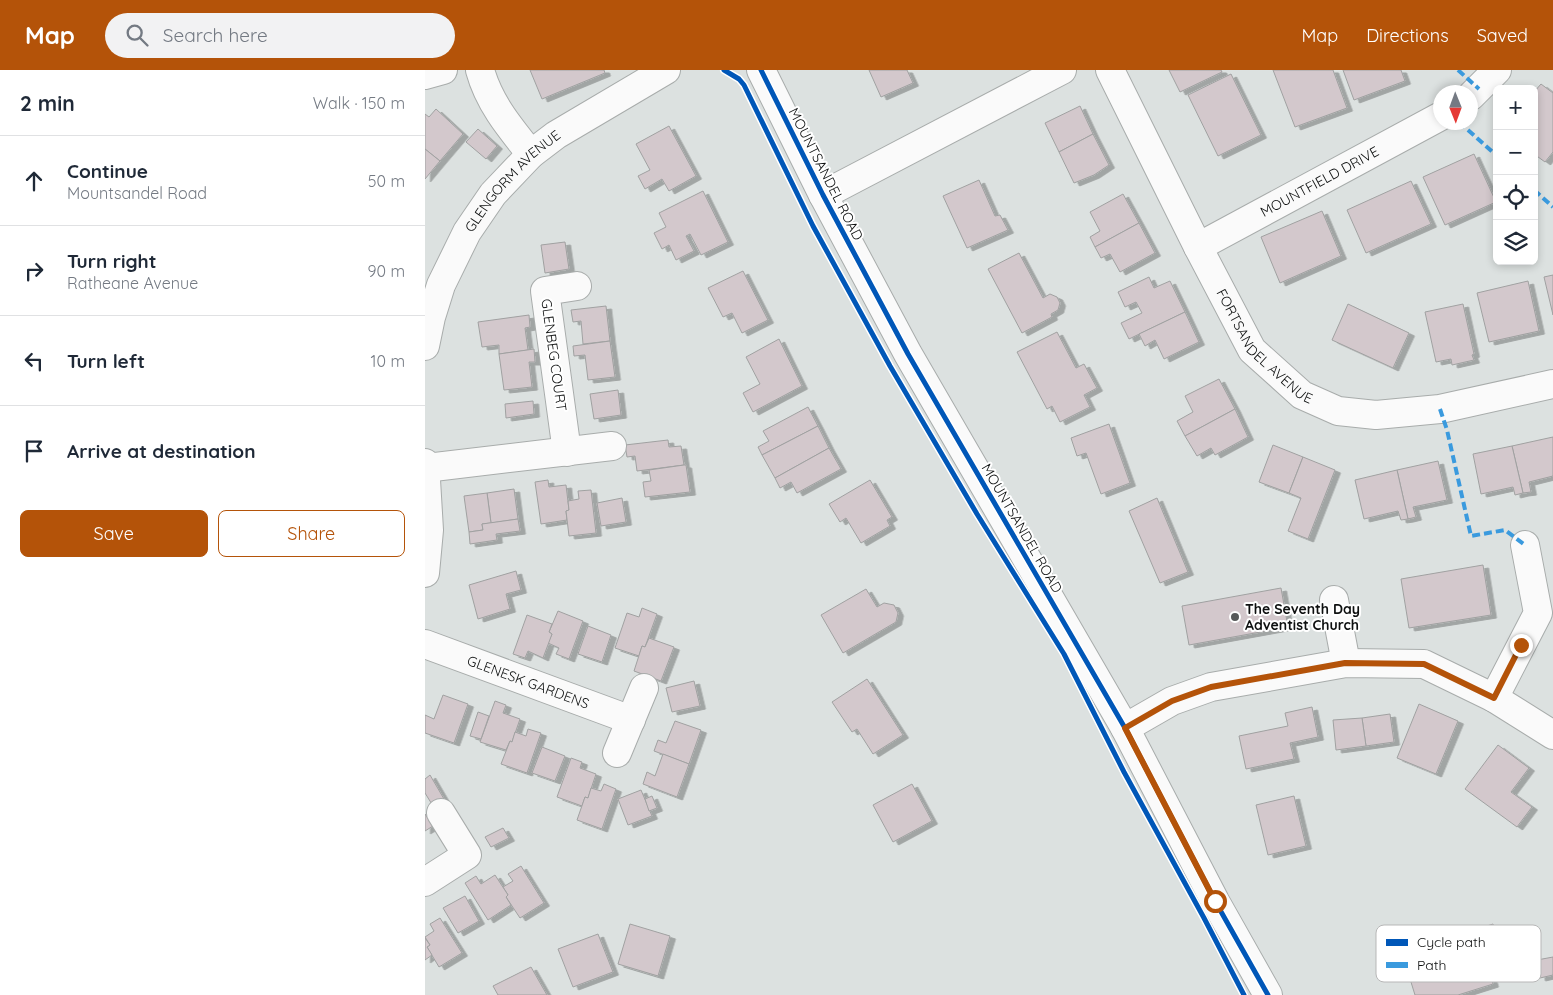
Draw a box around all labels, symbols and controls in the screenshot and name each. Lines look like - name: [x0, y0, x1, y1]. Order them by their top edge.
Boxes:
- search box: [105, 13, 455, 58]
- text: Map: [25, 20, 75, 50]
- icon: search: [123, 21, 151, 49]
- text: Search here: [163, 23, 268, 47]
- text: Map: [1301, 24, 1338, 47]
- text: Directions: [1366, 24, 1449, 47]
- text: Saved: [1477, 24, 1528, 47]
- north arrow: [1433, 85, 1478, 130]
- map controls: [1493, 85, 1538, 265]
- button: +: [1493, 85, 1538, 130]
- text: 2 min: [20, 90, 75, 116]
- text: Walk · 150 m: [313, 93, 405, 113]
- street label: MOUNTSANDEL ROAD: [785, 105, 867, 243]
- street label: GLENGORM AVENUE: [461, 126, 564, 235]
- button: −: [1493, 130, 1538, 175]
- street label: MOUNTFIELD DRIVE: [1257, 142, 1382, 221]
- text: Continue: [67, 159, 148, 183]
- icon: ahead: [20, 167, 48, 195]
- text: 50 m: [368, 171, 405, 191]
- button: locate: [1493, 175, 1538, 220]
- text: Mountsandel Road: [67, 183, 207, 203]
- button: layers: [1493, 220, 1538, 265]
- text: Turn right: [67, 249, 156, 273]
- icon: right: [20, 257, 48, 285]
- text: 90 m: [368, 261, 405, 281]
- text: Ratheane Avenue: [67, 273, 198, 293]
- street label: FORTSANDEL AVENUE: [1213, 286, 1315, 408]
- street label: GLENBEG COURT: [537, 298, 571, 412]
- icon: left: [20, 347, 48, 375]
- text: Turn left: [67, 349, 145, 373]
- text: 10 m: [371, 351, 405, 371]
- icon: arrive: [20, 437, 48, 465]
- text: Arrive at destination: [67, 439, 256, 463]
- street label: MOUNTSANDEL ROAD: [978, 460, 1066, 596]
- button: Save: [20, 510, 208, 557]
- button: Share: [218, 510, 405, 557]
- place label: The Seventh Day Adventist Church: [1245, 600, 1360, 634]
- marker: The Seventh Day Adventist Church: [1229, 611, 1241, 623]
- route end: [1510, 634, 1533, 657]
- street label: GLENESK GARDENS: [465, 651, 592, 713]
- route start: [1204, 890, 1227, 913]
- legend: [1376, 925, 1541, 982]
- text: Cycle path: [1417, 933, 1486, 951]
- text: Path: [1417, 956, 1446, 974]

